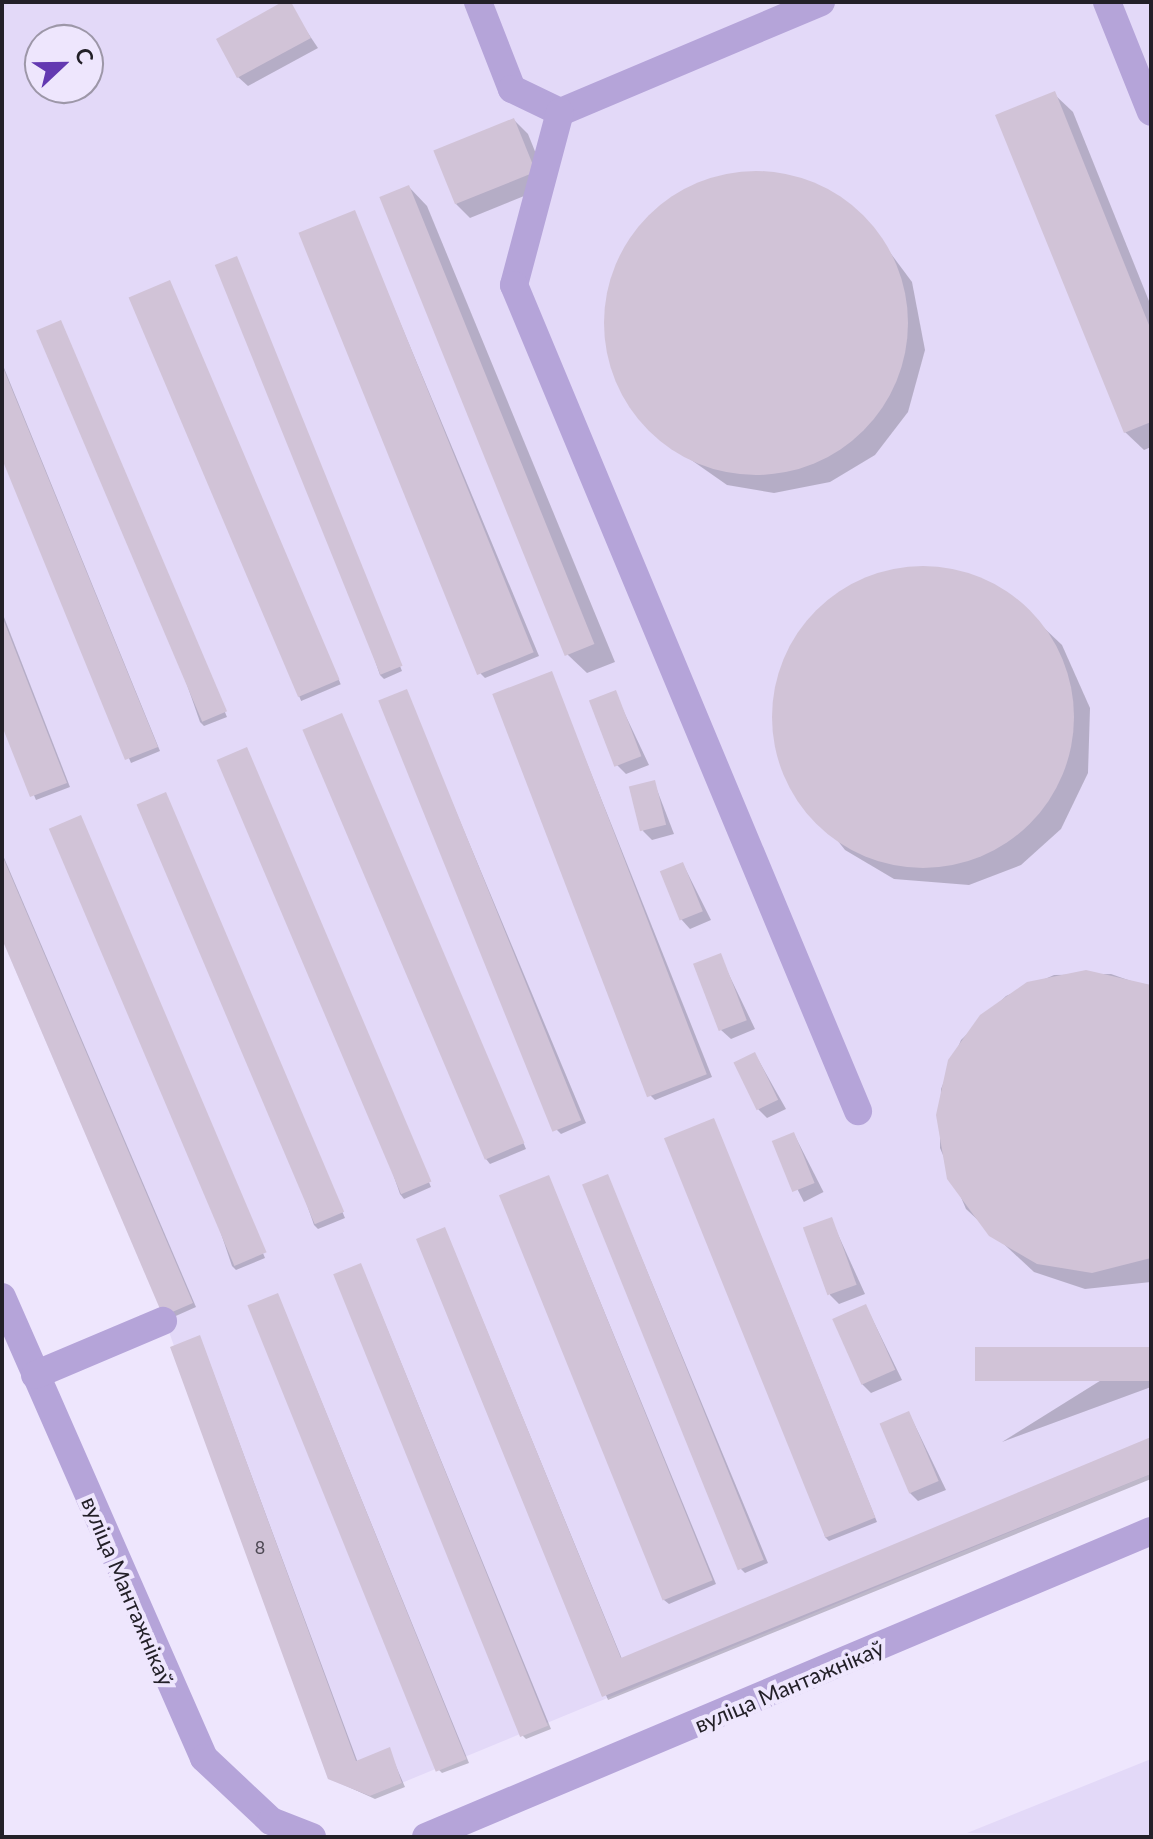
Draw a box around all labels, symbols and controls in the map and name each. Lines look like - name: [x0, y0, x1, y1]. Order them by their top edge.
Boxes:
- north arrow: [24, 24, 104, 104]
- text: С: [70, 44, 100, 67]
- street label: вуліца Мантажнікаў: [76, 1493, 180, 1689]
- house number: 8: [255, 1536, 265, 1558]
- street label: вуліца Мантажнікаў: [691, 1634, 887, 1738]

